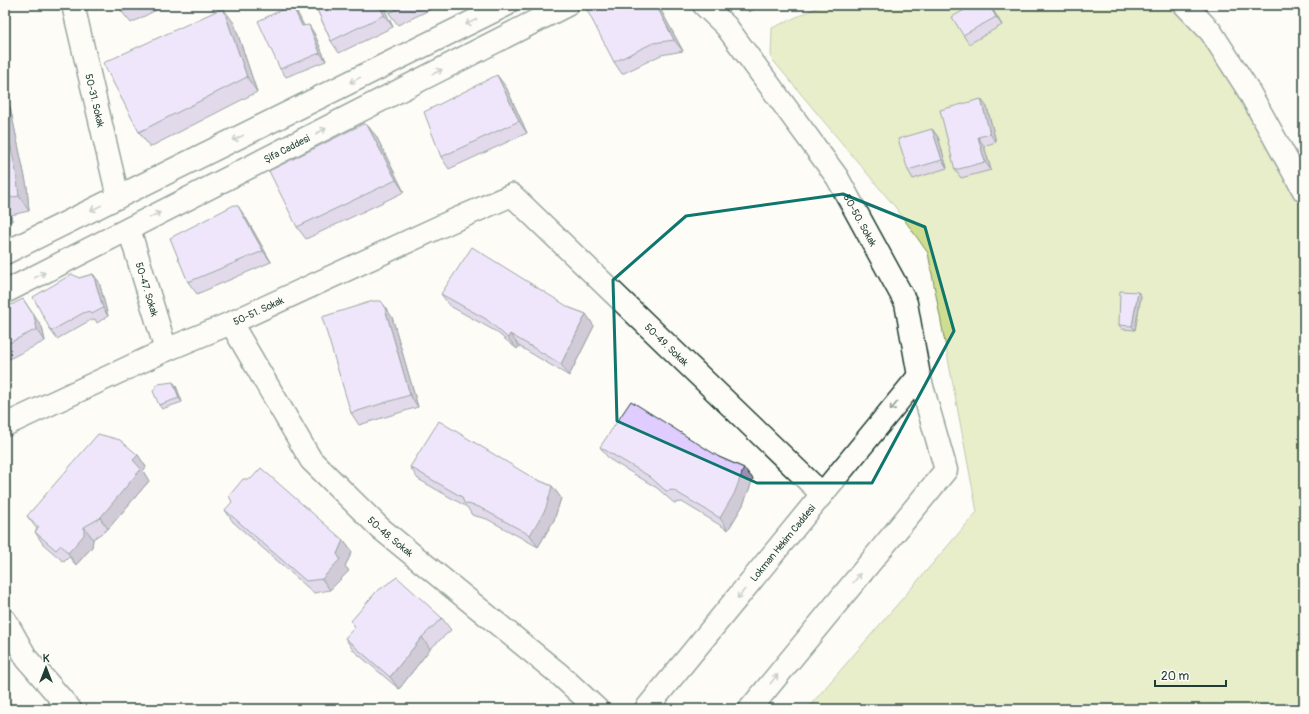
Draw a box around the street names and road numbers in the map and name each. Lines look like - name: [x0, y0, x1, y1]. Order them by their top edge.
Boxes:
- street label: 50-31. Sokak: [82, 73, 107, 129]
- street label: Şifa Caddesi: [262, 132, 312, 166]
- street label: 50-50. Sokak: [841, 193, 879, 249]
- street label: 50-47. Sokak: [133, 261, 161, 319]
- street label: 50-51. Sokak: [231, 294, 287, 328]
- street label: 50-49. Sokak: [642, 321, 691, 369]
- street label: Lokman Hekim Caddesi: [748, 502, 818, 584]
- street label: 50-48. Sokak: [365, 514, 416, 560]

